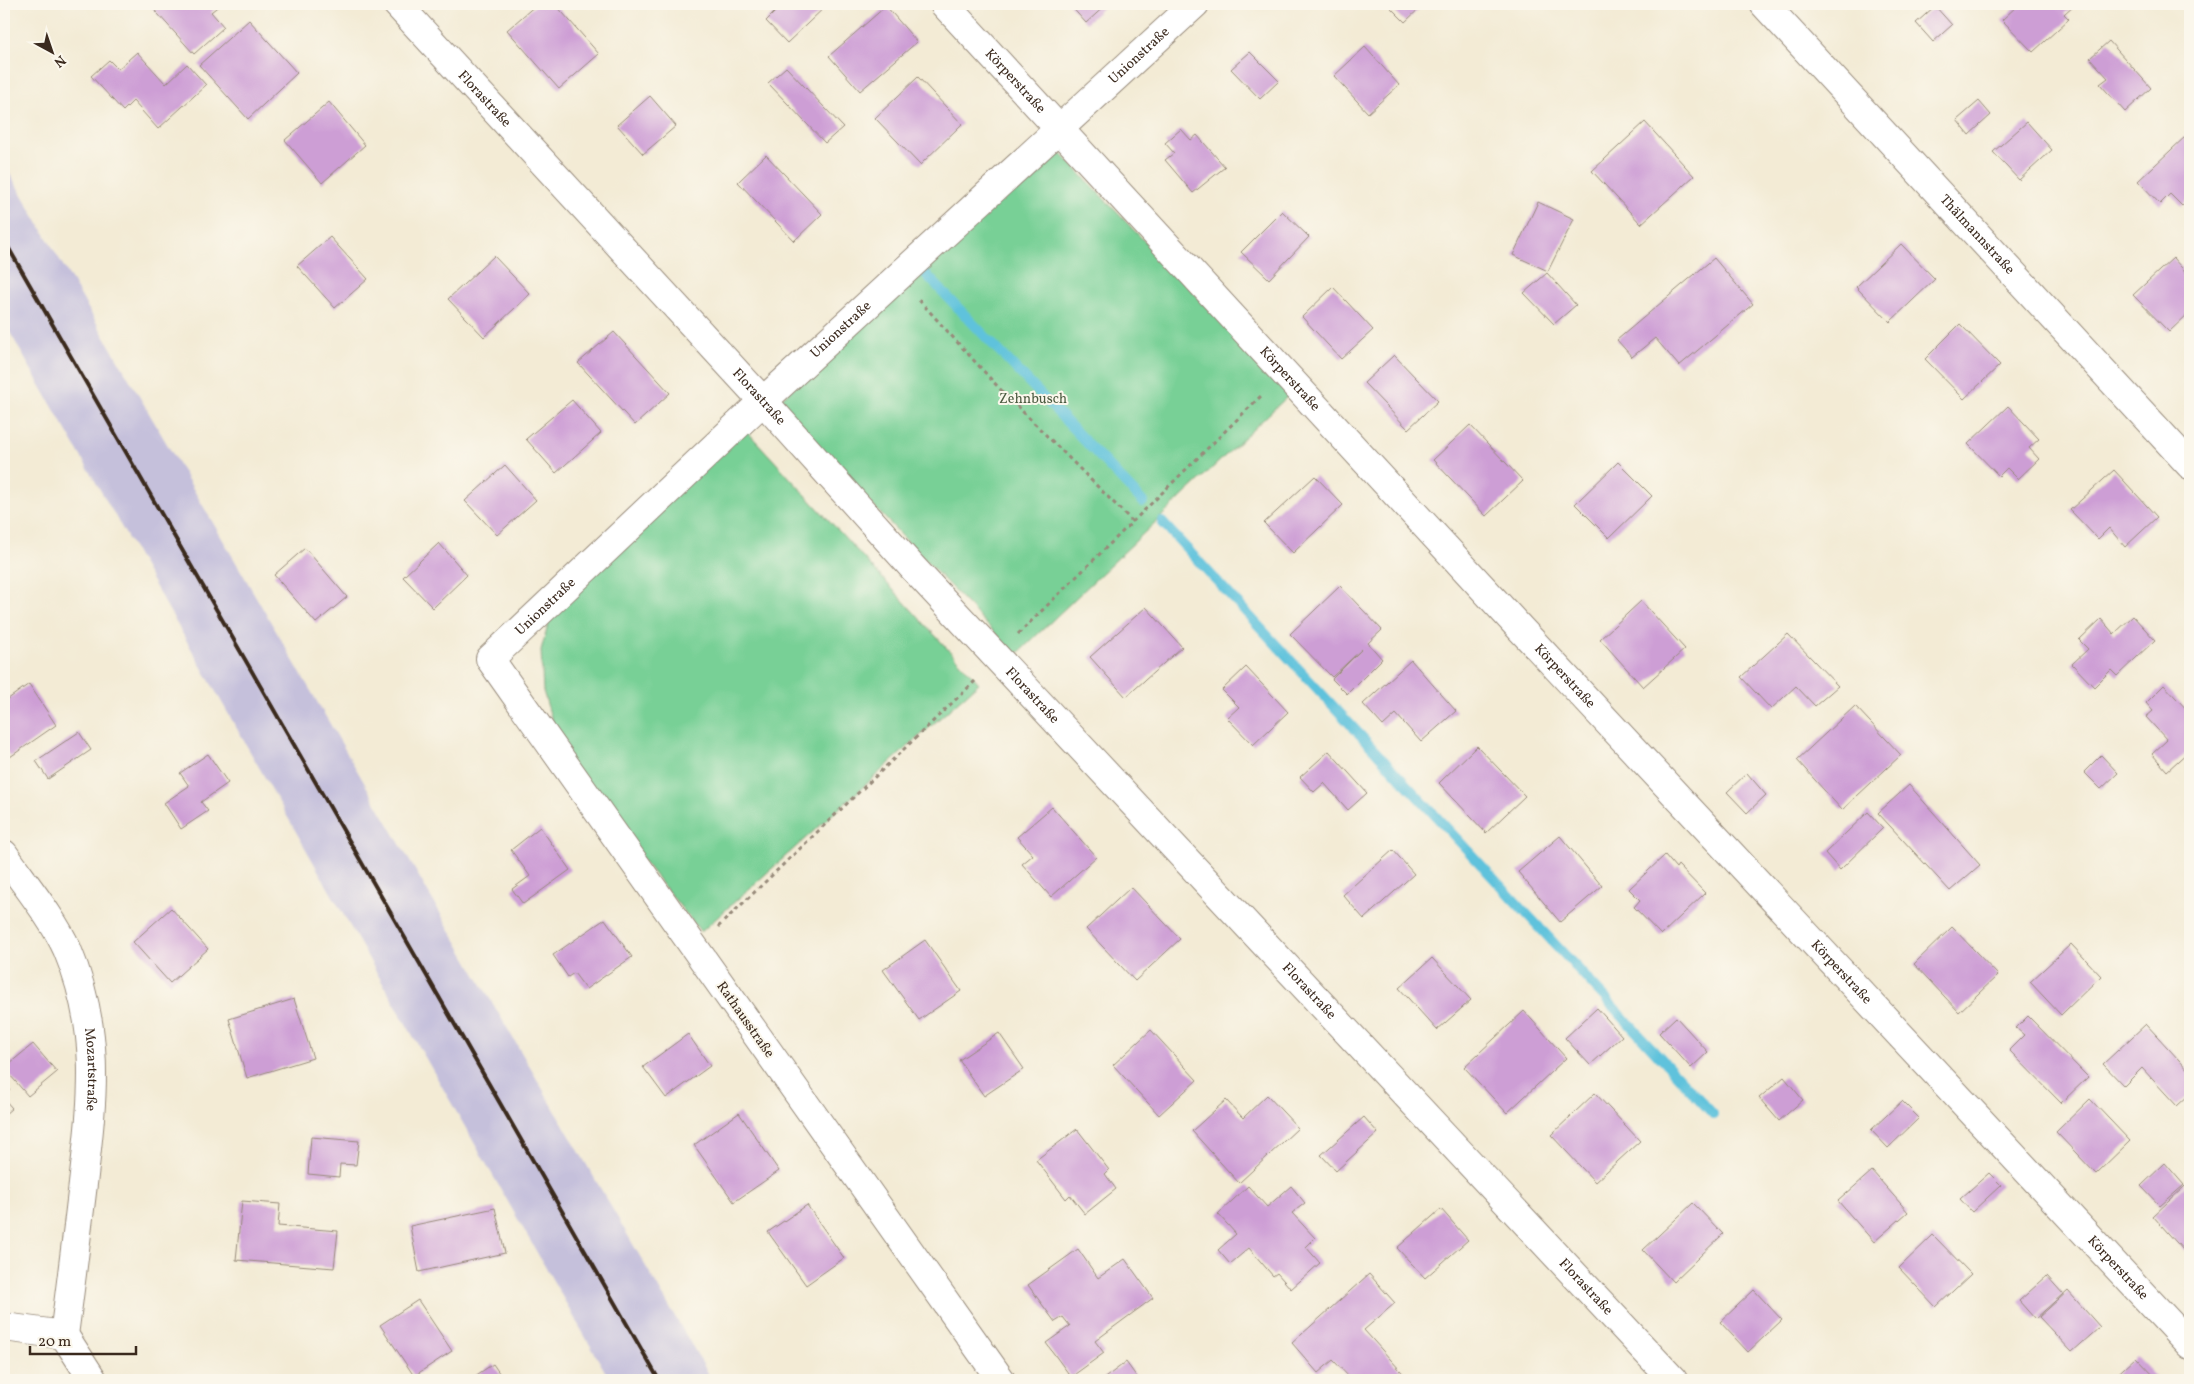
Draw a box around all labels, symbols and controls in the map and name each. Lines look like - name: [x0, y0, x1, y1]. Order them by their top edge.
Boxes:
- street label: Unionstraße: [1104, 22, 1174, 88]
- north arrow: [28, 28, 78, 78]
- street label: Körperstraße: [981, 45, 1050, 118]
- text: N: [49, 50, 69, 71]
- street label: Florastraße: [453, 66, 516, 132]
- street label: Thälmannstraße: [1935, 191, 2019, 279]
- street label: Unionstraße: [806, 296, 876, 362]
- street label: Körperstraße: [1255, 342, 1325, 416]
- street label: Florastraße: [728, 364, 790, 430]
- park label: Zehnbusch: [999, 390, 1067, 409]
- street label: Unionstraße: [511, 573, 580, 640]
- street label: Körperstraße: [1530, 640, 1600, 713]
- street label: Florastraße: [1001, 663, 1064, 728]
- street label: Körperstraße: [1807, 936, 1876, 1009]
- street label: Florastraße: [1278, 959, 1341, 1024]
- street label: Rathausstraße: [712, 978, 779, 1062]
- street label: Mozartstraße: [80, 1027, 101, 1112]
- street label: Körperstraße: [2083, 1232, 2153, 1304]
- street label: Florastraße: [1555, 1254, 1617, 1320]
- scale bar: [30, 1324, 136, 1356]
- text: 20 m: [38, 1332, 71, 1353]

